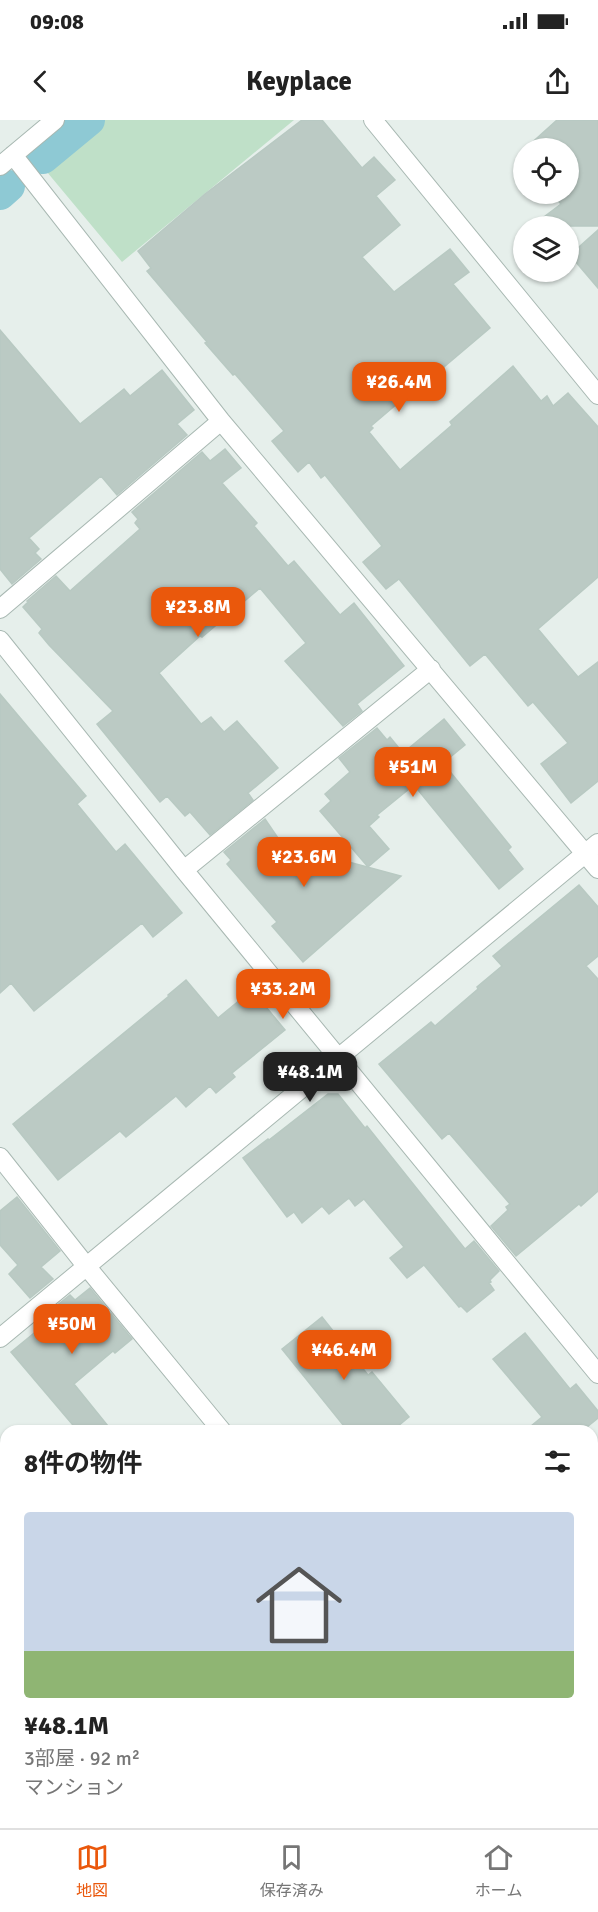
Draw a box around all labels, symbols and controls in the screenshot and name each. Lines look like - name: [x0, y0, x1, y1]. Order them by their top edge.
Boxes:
- text: 09:08: [30, 8, 84, 35]
- icon: back: [24, 65, 57, 98]
- text: Keyplace: [246, 65, 352, 98]
- icon: share: [541, 65, 574, 98]
- map controls: [513, 138, 579, 282]
- button: locate: [513, 138, 579, 204]
- button: layers: [513, 216, 579, 282]
- pin: ¥26.4M: [350, 362, 448, 413]
- text: ¥26.4M: [366, 369, 432, 394]
- pin: ¥23.8M: [149, 587, 247, 638]
- text: ¥23.8M: [165, 594, 231, 619]
- pin: ¥51M: [377, 747, 449, 798]
- text: ¥51M: [388, 754, 438, 779]
- pin: ¥23.6M: [255, 837, 353, 888]
- text: ¥23.6M: [271, 844, 337, 869]
- pin: ¥33.2M: [234, 969, 332, 1020]
- text: ¥33.2M: [250, 976, 316, 1001]
- pin: ¥48.1M: [261, 1052, 359, 1103]
- text: ¥48.1M: [277, 1059, 343, 1084]
- pin: ¥50M: [36, 1304, 108, 1355]
- text: ¥50M: [47, 1311, 97, 1336]
- pin: ¥46.4M: [295, 1330, 393, 1381]
- text: ¥46.4M: [311, 1337, 377, 1362]
- icon: filters: [541, 1445, 574, 1478]
- text: 8件の物件: [24, 1448, 142, 1480]
- icon: home: [245, 1551, 353, 1659]
- text: ¥48.1M: [24, 1710, 109, 1742]
- text: 3部屋 · 92 m²: [24, 1746, 140, 1771]
- text: マンション: [24, 1775, 124, 1800]
- tab: 地図: [76, 1841, 109, 1901]
- tab: 保存済み: [260, 1841, 324, 1901]
- tab: ホーム: [475, 1841, 522, 1901]

